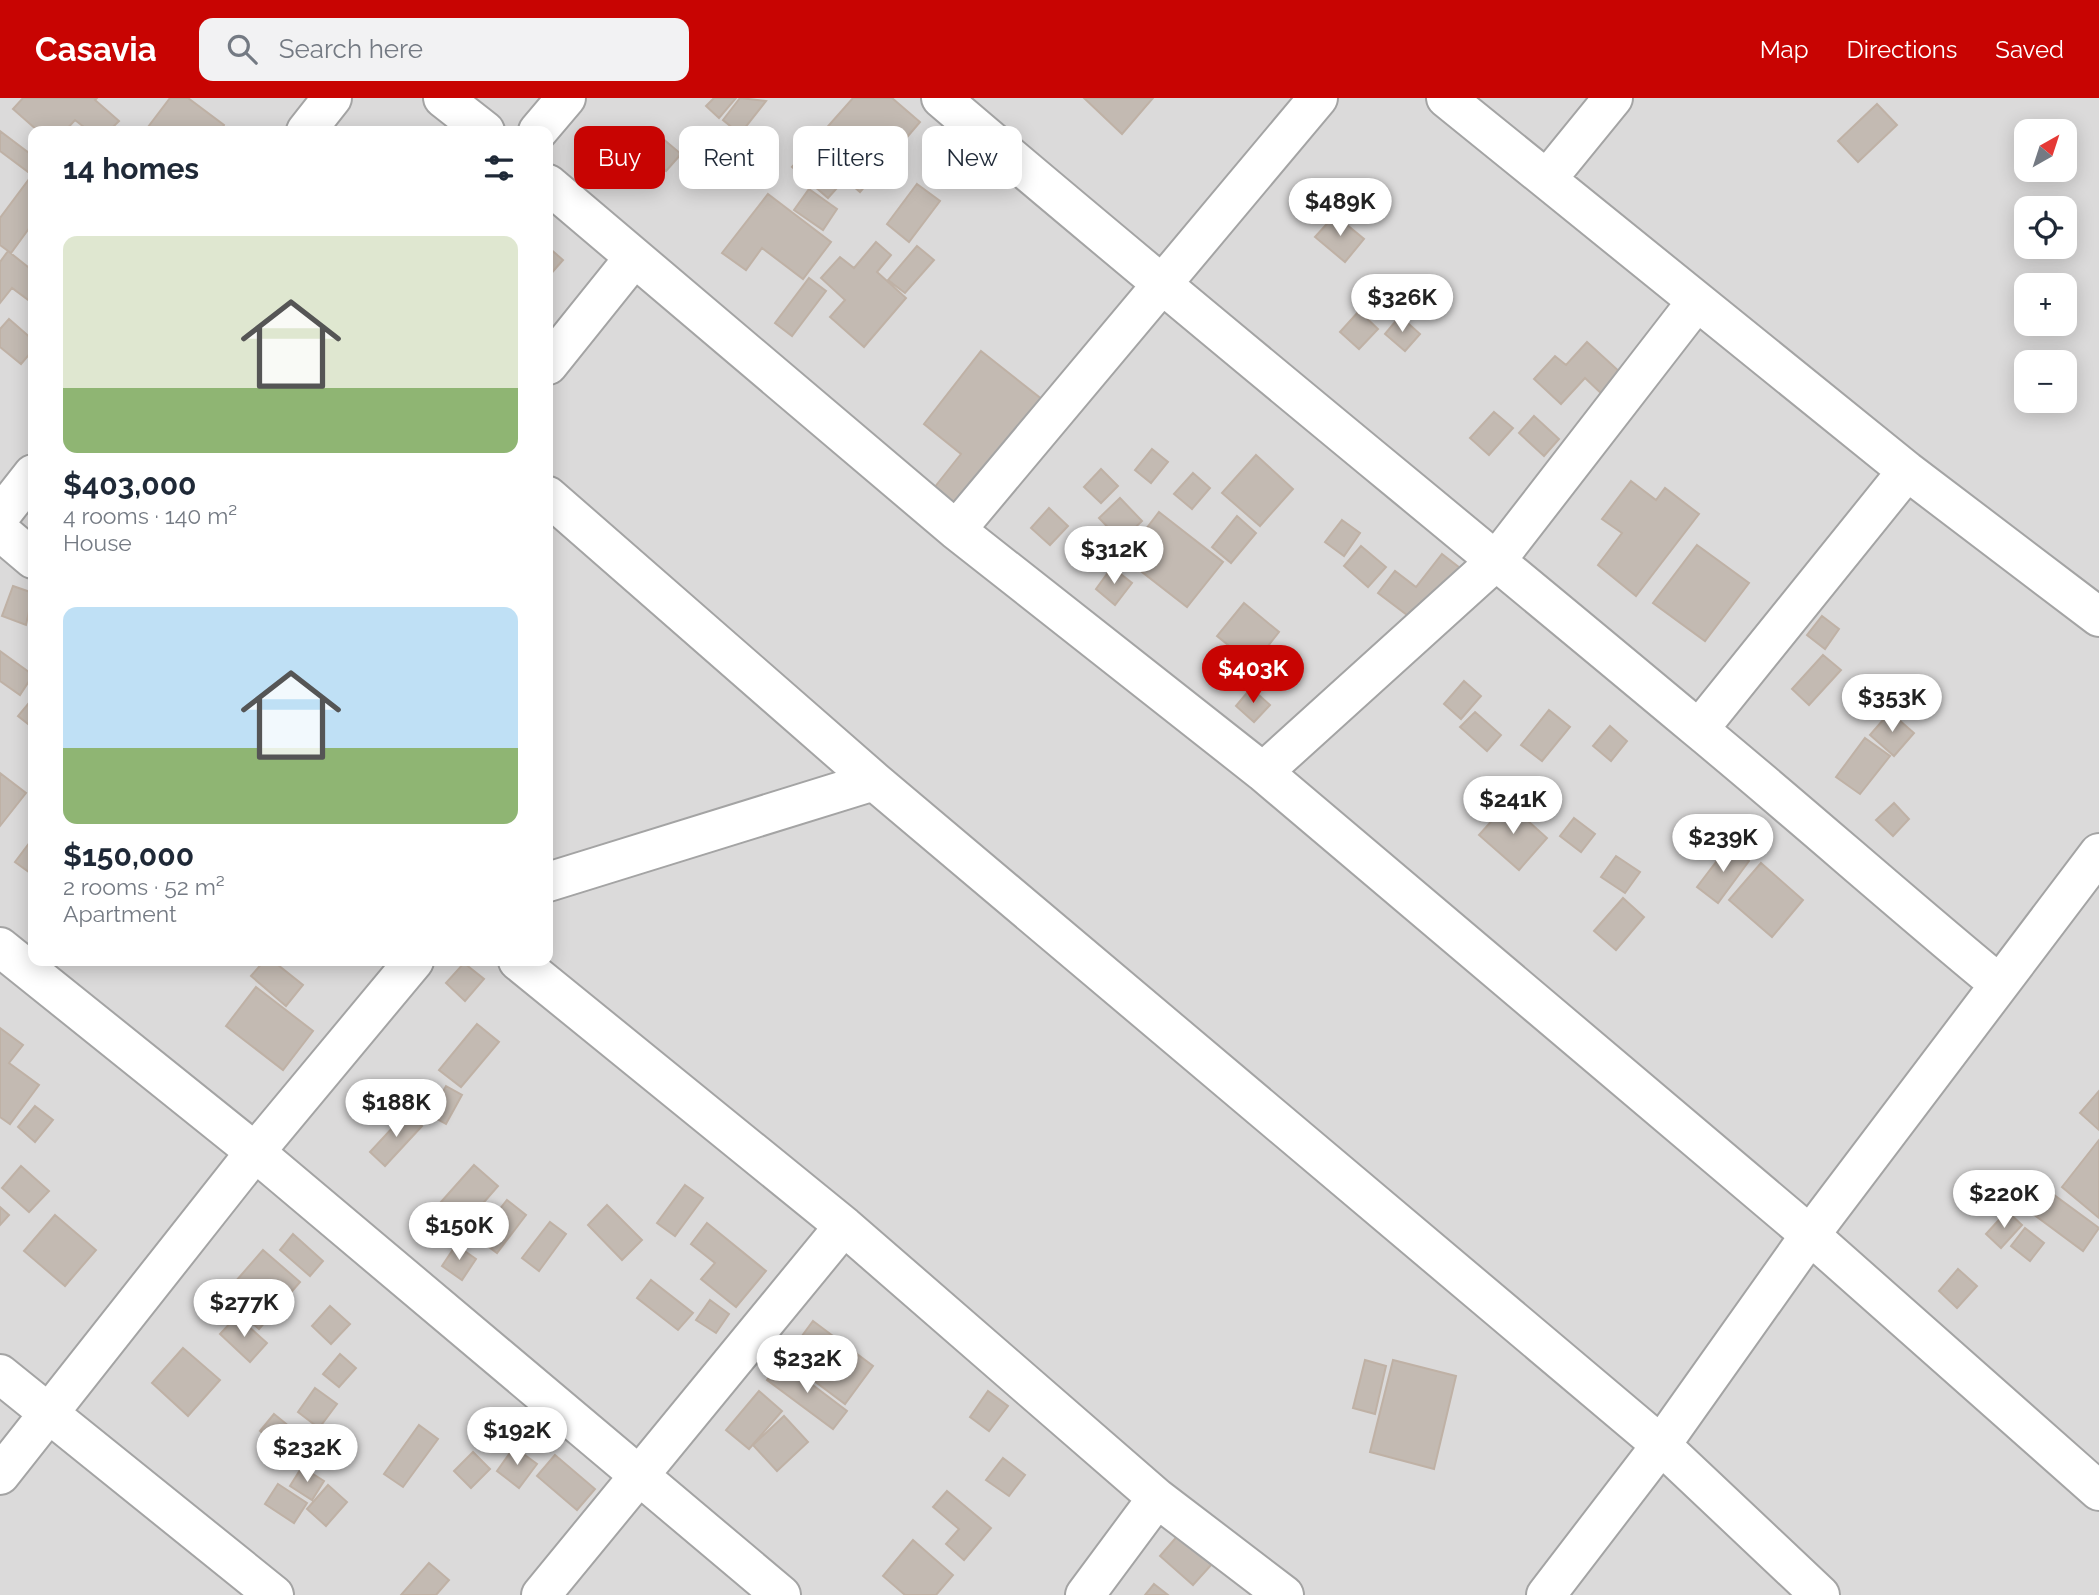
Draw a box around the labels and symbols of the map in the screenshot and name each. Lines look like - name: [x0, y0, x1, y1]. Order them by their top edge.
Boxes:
- north arrow: [2014, 119, 2077, 182]
- pin: $489K: [1291, 178, 1389, 238]
- pin: $326K: [1353, 274, 1451, 334]
- pin: $312K: [1065, 526, 1163, 586]
- pin: $403K: [1204, 646, 1302, 705]
- pin: $353K: [1843, 674, 1941, 734]
- pin: $241K: [1464, 776, 1562, 836]
- pin: $239K: [1674, 814, 1772, 874]
- pin: $188K: [347, 1080, 445, 1139]
- pin: $220K: [1955, 1170, 2053, 1230]
- pin: $150K: [410, 1202, 508, 1262]
- pin: $277K: [195, 1280, 293, 1339]
- pin: $232K: [758, 1336, 856, 1395]
- pin: $192K: [468, 1408, 566, 1467]
- pin: $232K: [258, 1424, 356, 1484]

